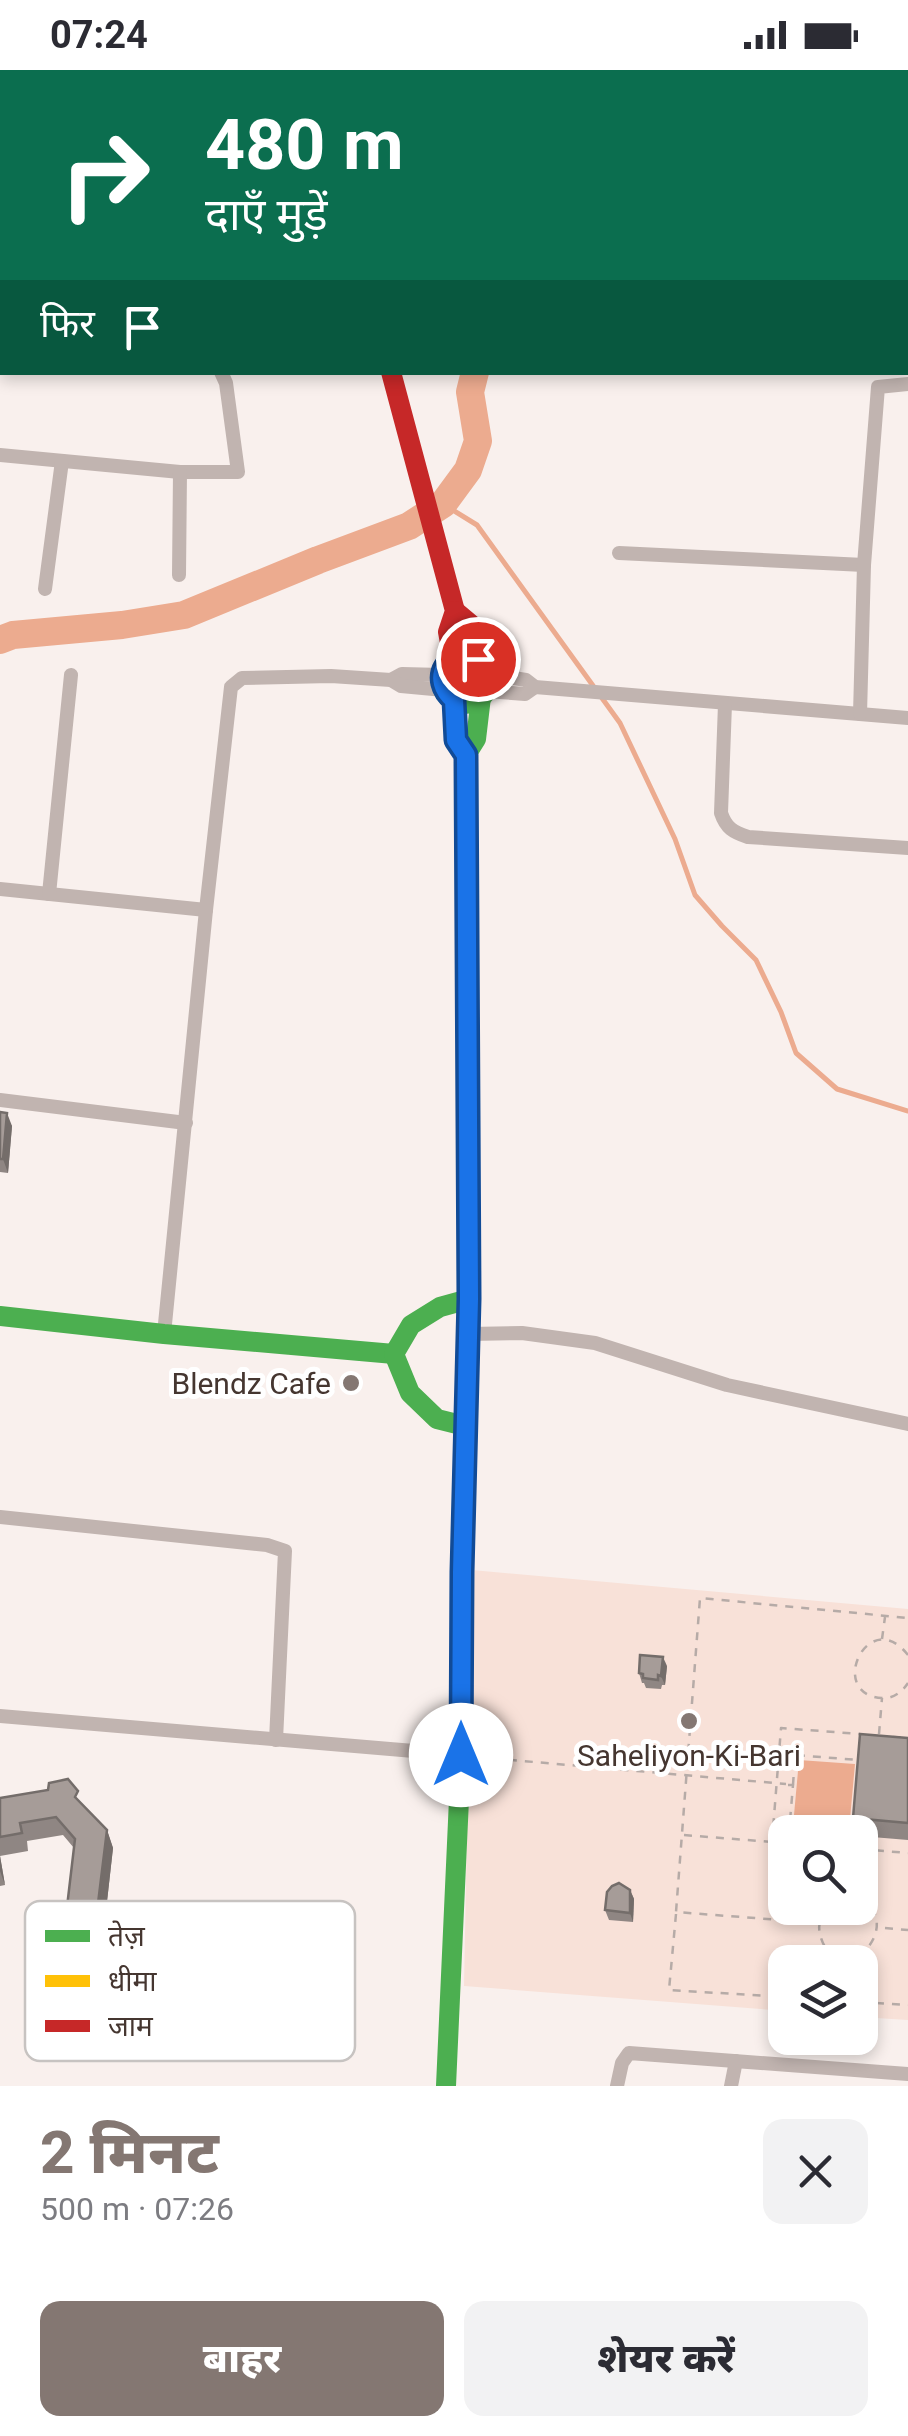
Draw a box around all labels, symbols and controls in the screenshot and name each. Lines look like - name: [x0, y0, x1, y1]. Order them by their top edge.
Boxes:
- text: 07:24: [50, 13, 148, 57]
- text: 480 m: [205, 104, 404, 186]
- icon: right: [40, 110, 170, 240]
- text: दाएँ मुड़ें: [205, 188, 328, 241]
- icon: arrive: [115, 300, 170, 355]
- text: फिर: [40, 302, 95, 346]
- pin: [436, 617, 521, 702]
- icon: arrive: [451, 632, 506, 687]
- place label: Blendz Cafe: [171, 1366, 331, 1401]
- marker: Blendz Cafe: [340, 1372, 362, 1394]
- position arrow: [409, 1703, 513, 1807]
- marker: Saheliyon-Ki-Bari: [678, 1710, 700, 1732]
- place label: Saheliyon-Ki-Bari: [577, 1738, 801, 1773]
- map controls: [768, 1815, 878, 2055]
- button: search: [768, 1815, 878, 1925]
- legend: [25, 1901, 355, 2061]
- text: तेज़: [108, 1920, 146, 1953]
- button: layers: [768, 1945, 878, 2055]
- text: धीमा: [108, 1965, 157, 1998]
- text: जाम: [108, 2010, 154, 2043]
- text: 2 मिनट: [40, 2117, 219, 2188]
- button: close: [763, 2119, 868, 2224]
- text: 500 m · 07:26: [40, 2190, 234, 2228]
- button: बाहर: [40, 2301, 444, 2416]
- button: शेयर करें: [464, 2301, 868, 2416]

